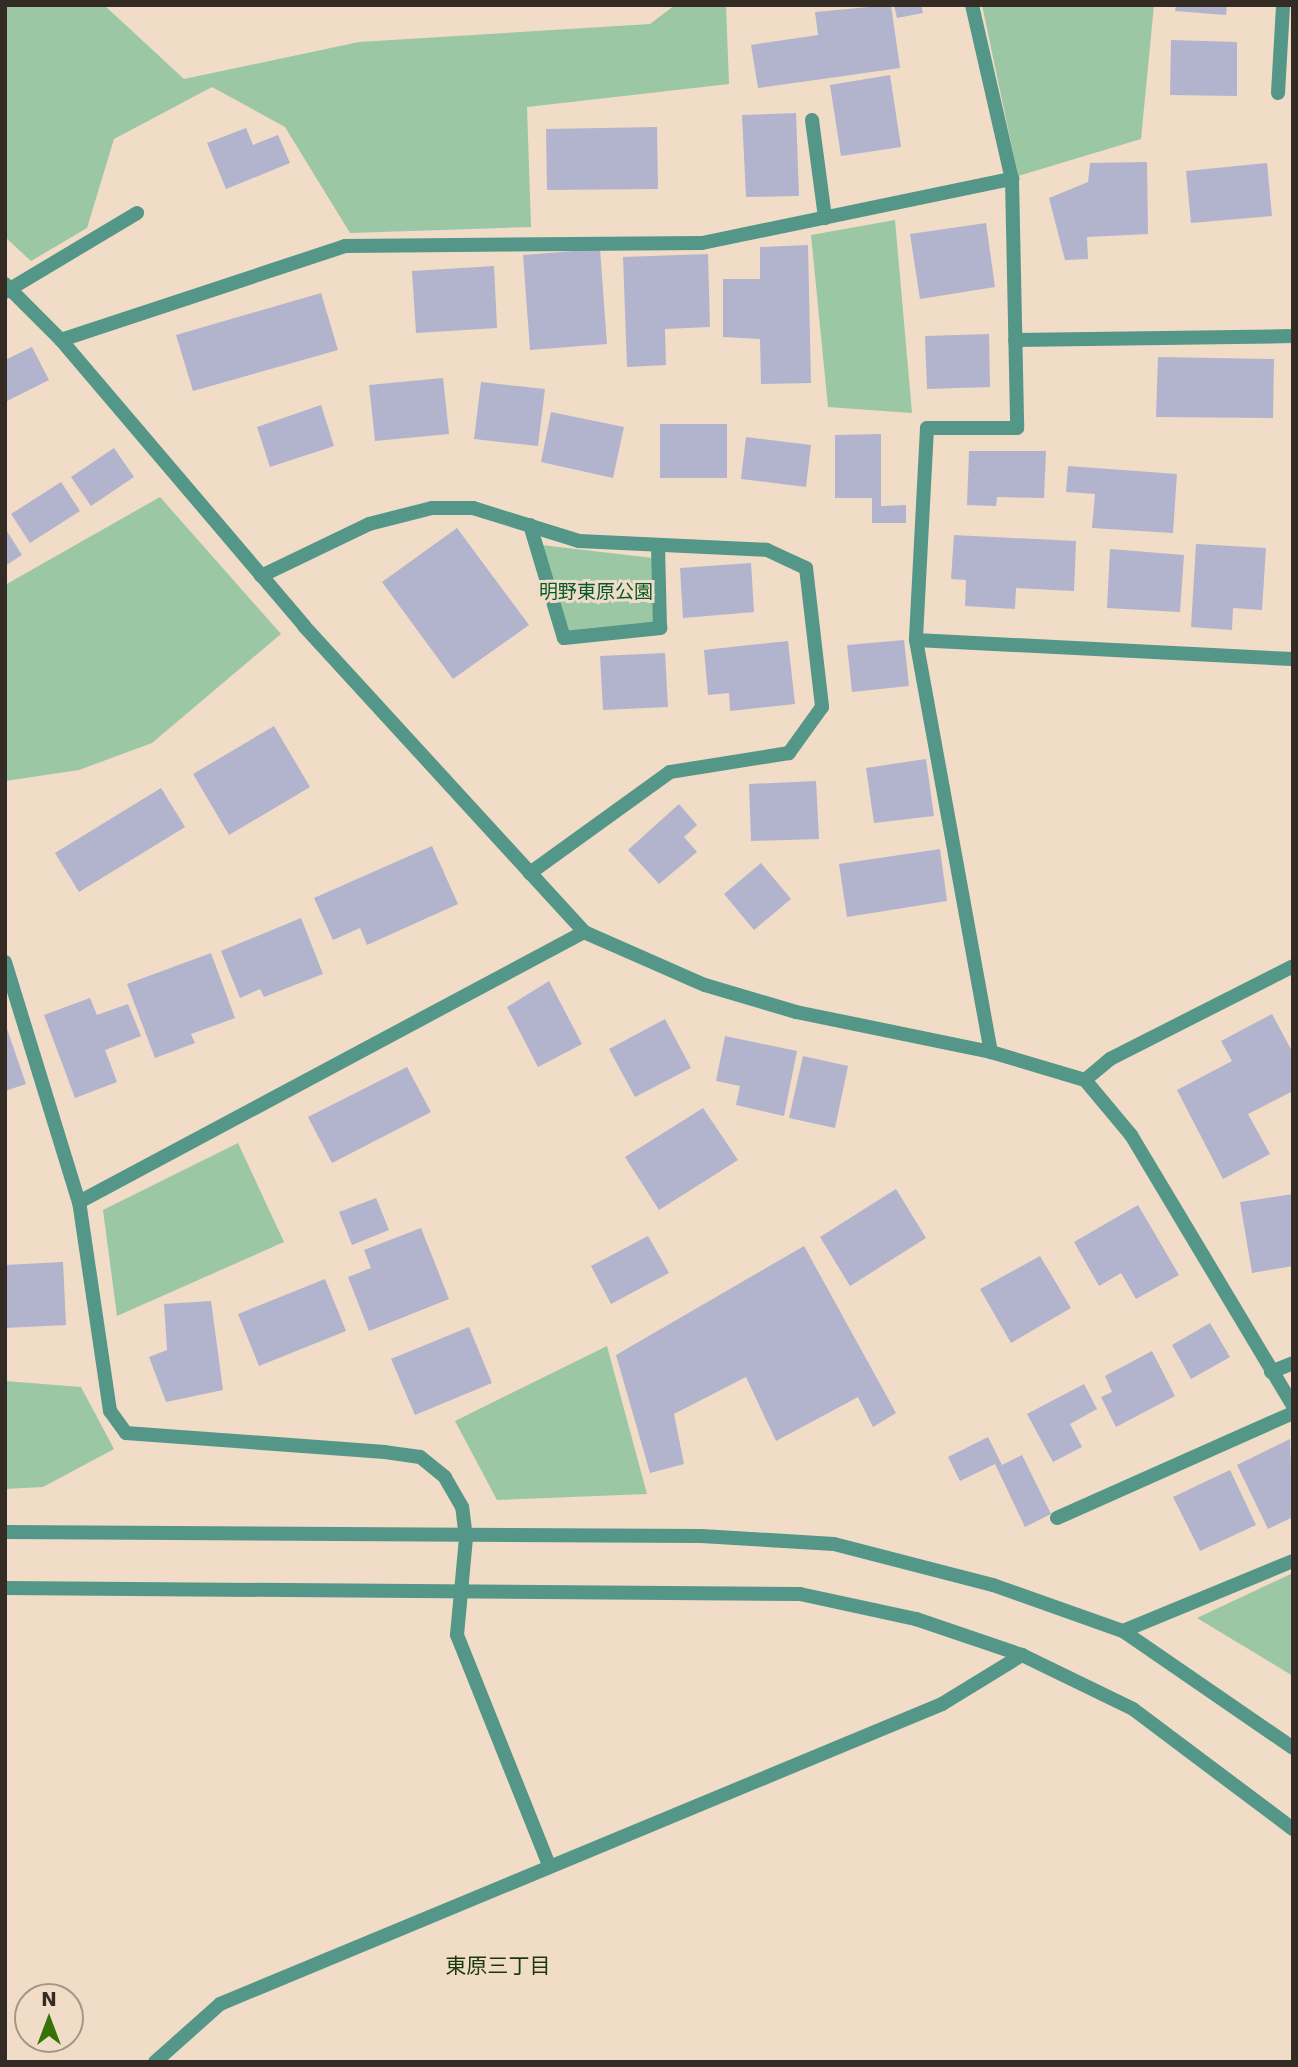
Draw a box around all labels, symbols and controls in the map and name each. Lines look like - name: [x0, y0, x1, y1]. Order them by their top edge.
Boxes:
- park label: 明野東原公園: [539, 581, 653, 603]
- district label: 東原三丁目: [446, 1953, 550, 1979]
- north arrow: [14, 1983, 84, 2053]
- text: N: [41, 1988, 57, 2010]

